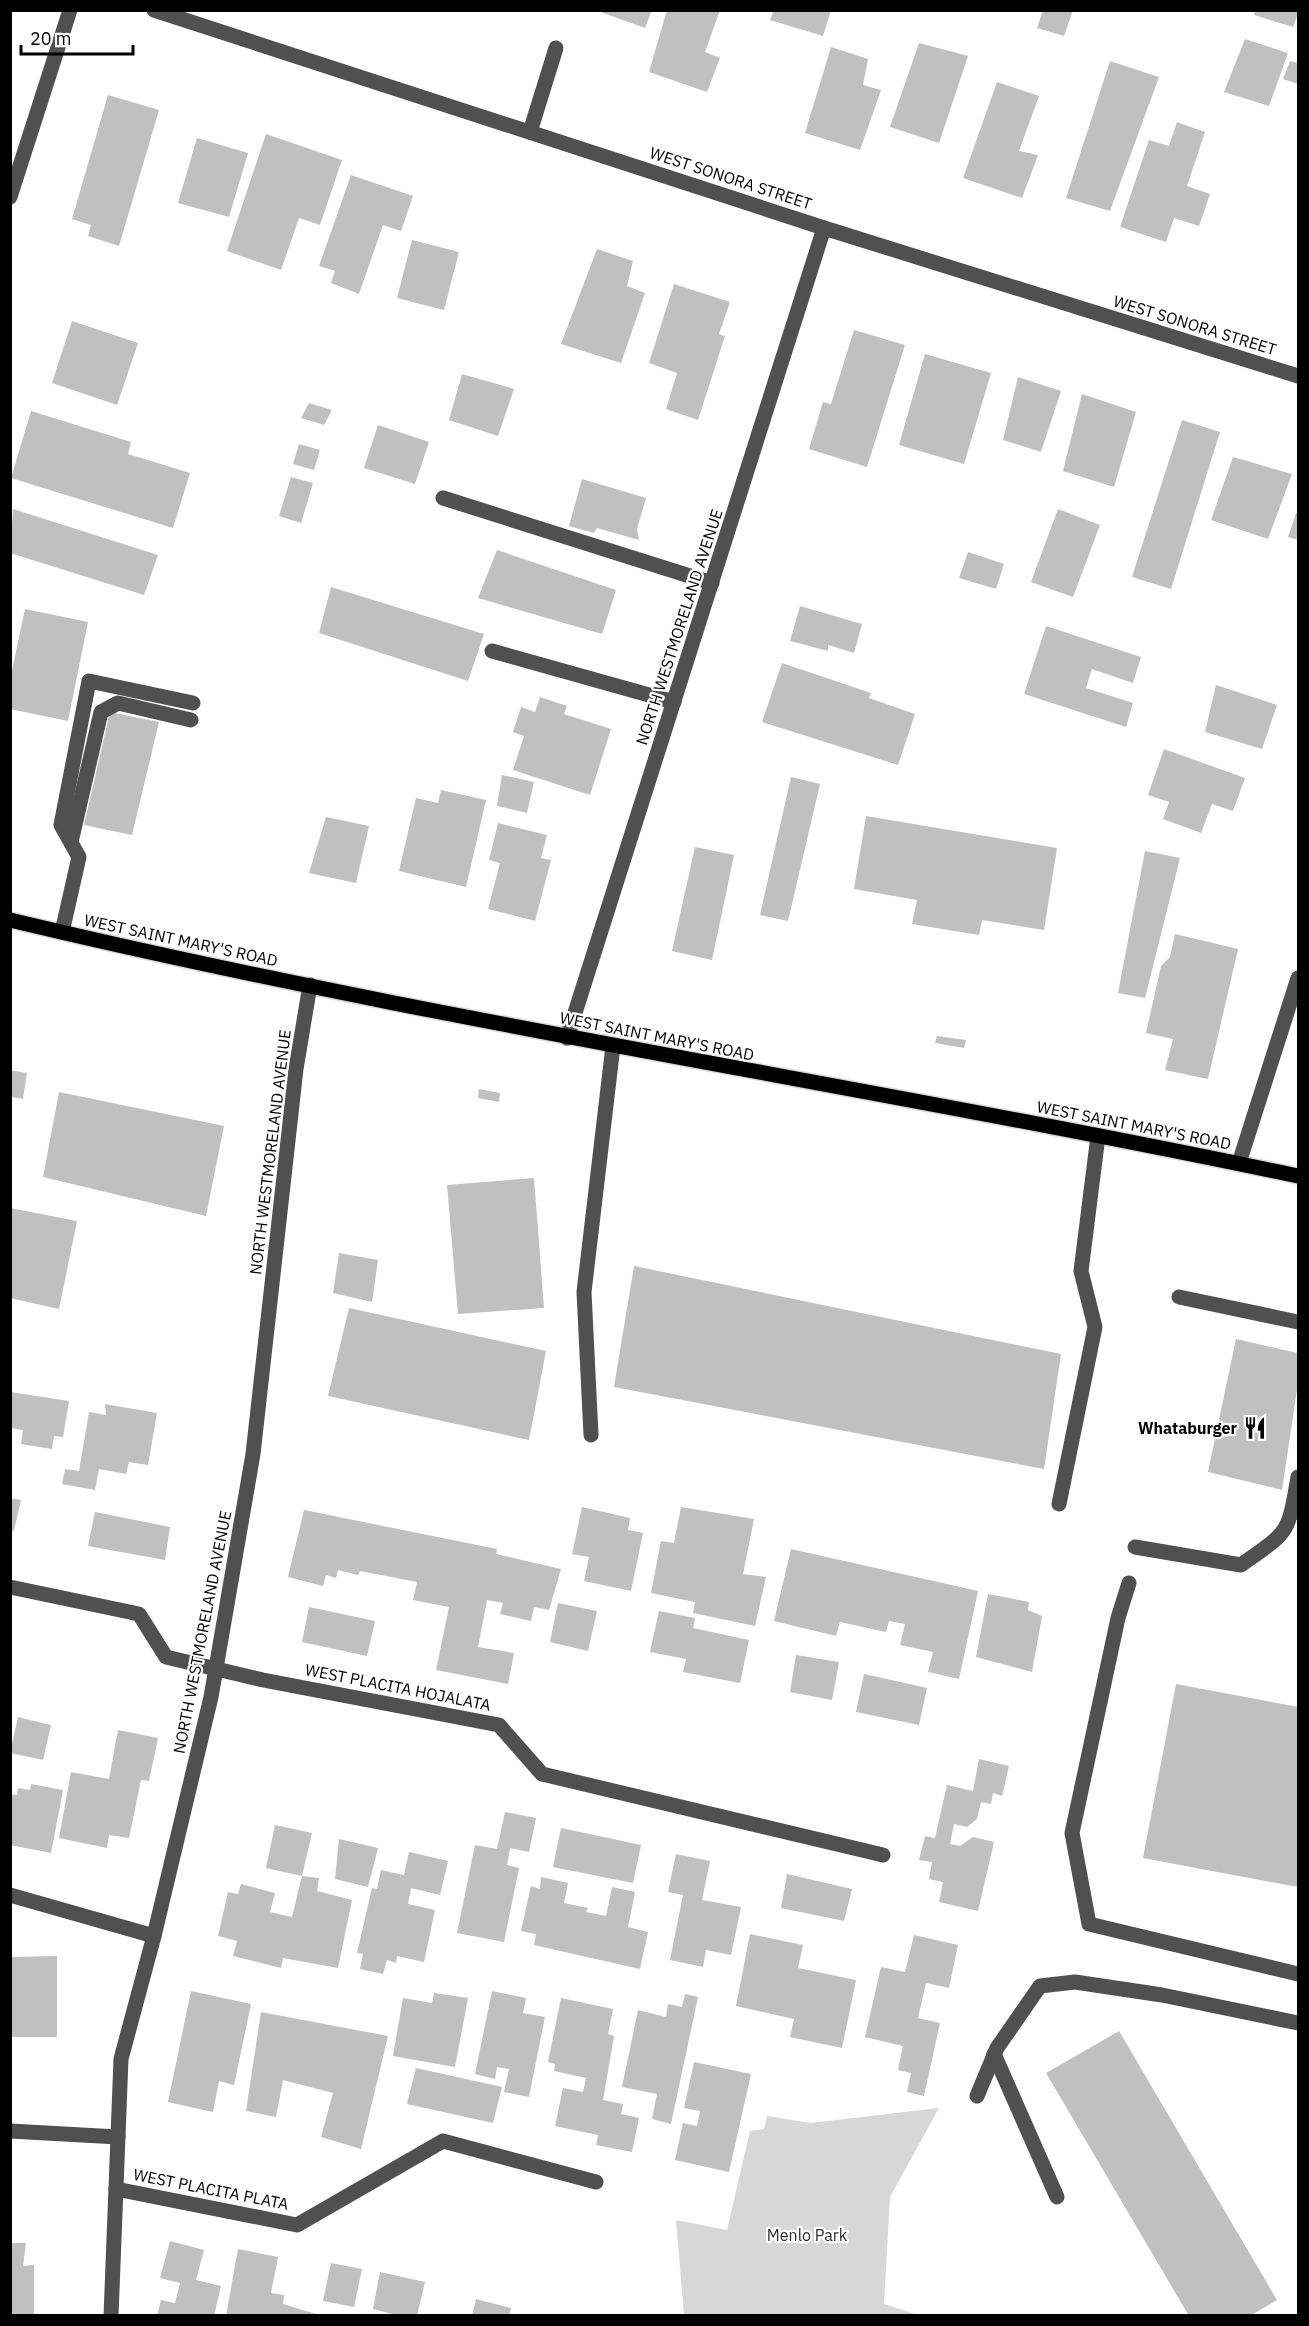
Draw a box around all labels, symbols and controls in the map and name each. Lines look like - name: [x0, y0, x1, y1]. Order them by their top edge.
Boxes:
- scale bar: [21, 18, 134, 56]
- text: 20 m: [30, 27, 72, 50]
- street label: WEST SONORA STREET: [647, 142, 815, 214]
- street label: WEST SONORA STREET: [1111, 291, 1279, 359]
- street label: NORTH WESTMORELAND AVENUE: [631, 506, 727, 748]
- street label: WEST SAINT MARY'S ROAD: [82, 910, 280, 970]
- street label: WEST SAINT MARY'S ROAD: [558, 1007, 756, 1065]
- street label: NORTH WESTMORELAND AVENUE: [245, 1028, 295, 1276]
- street label: WEST SAINT MARY'S ROAD: [1035, 1096, 1233, 1154]
- restaurant icon: Whataburger: [1242, 1415, 1268, 1441]
- place label: Whataburger: [1138, 1418, 1238, 1438]
- street label: NORTH WESTMORELAND AVENUE: [169, 1509, 235, 1755]
- street label: WEST PLACITA HOJALATA: [304, 1659, 492, 1715]
- street label: WEST PLACITA PLATA: [132, 2164, 290, 2214]
- park label: Menlo Park: [767, 2225, 848, 2245]

